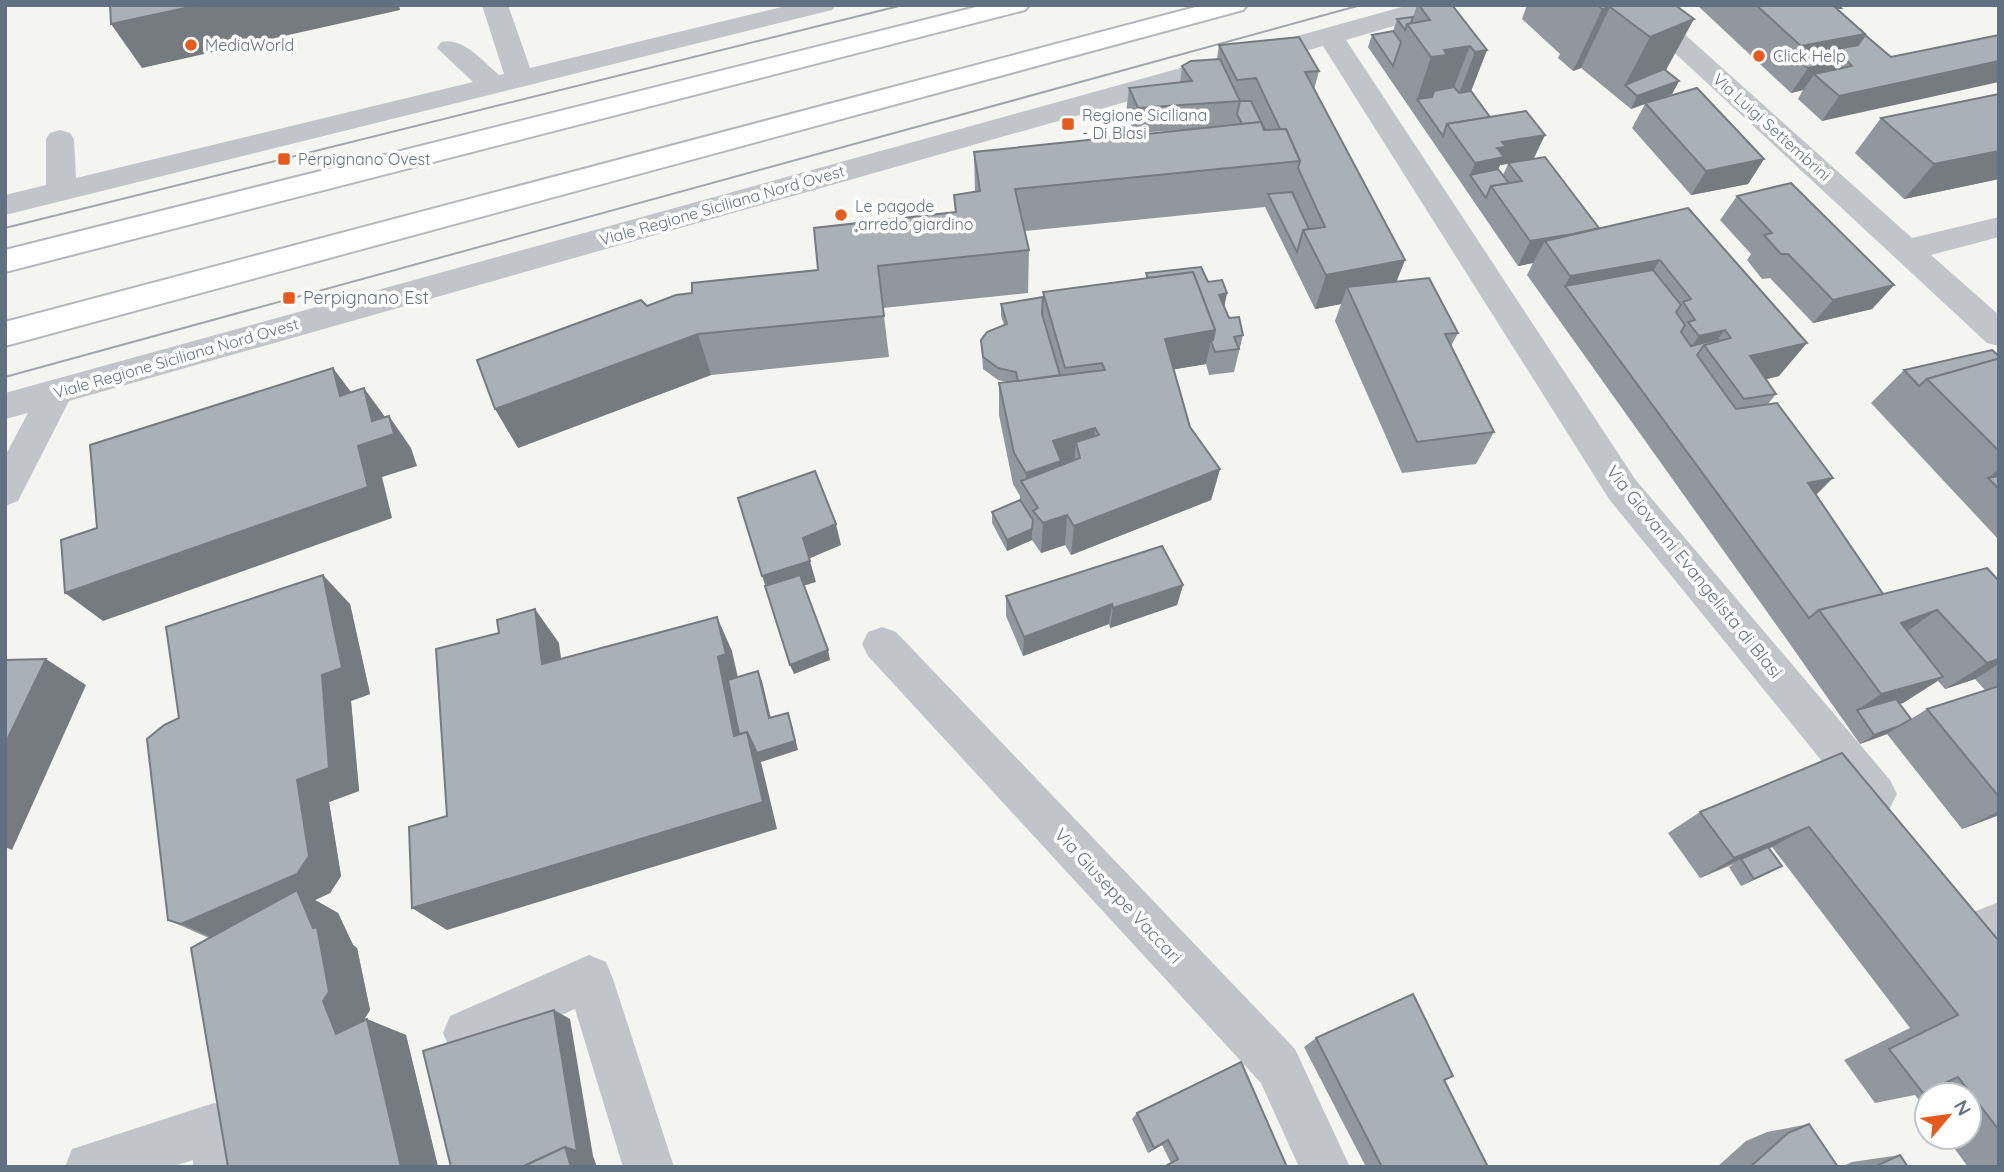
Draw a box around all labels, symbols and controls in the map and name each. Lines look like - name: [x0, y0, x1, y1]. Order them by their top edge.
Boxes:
- place label: MediaWorld: [205, 35, 294, 55]
- marker: MediaWorld: [183, 37, 199, 53]
- place label: Click Help: [1773, 46, 1846, 66]
- marker: Click Help: [1751, 48, 1767, 64]
- street label: Via Luigi Settembrini: [1709, 69, 1835, 185]
- place label: Regione Siciliana - Di Blasi: [1082, 105, 1207, 143]
- marker: Regione Siciliana - Di Blasi: [1060, 116, 1076, 132]
- place label: Perpignano Ovest: [298, 149, 431, 169]
- marker: Perpignano Ovest: [276, 151, 292, 167]
- street label: Viale Regione Siciliana Nord Ovest: [597, 160, 847, 250]
- place label: Le pagode ,arredo giardino: [855, 196, 973, 234]
- marker: Le pagode ,arredo giardino: [833, 207, 849, 223]
- place label: Perpignano Est: [303, 286, 429, 309]
- marker: Perpignano Est: [281, 290, 297, 306]
- street label: Viale Regione Siciliana Nord Ovest: [51, 313, 301, 403]
- street label: Via Giovanni Evangelista di Blasi: [1601, 460, 1788, 683]
- street label: Via Giuseppe Vaccari: [1050, 823, 1187, 968]
- north arrow: [1913, 1081, 1983, 1151]
- text: N: [1949, 1096, 1977, 1120]

